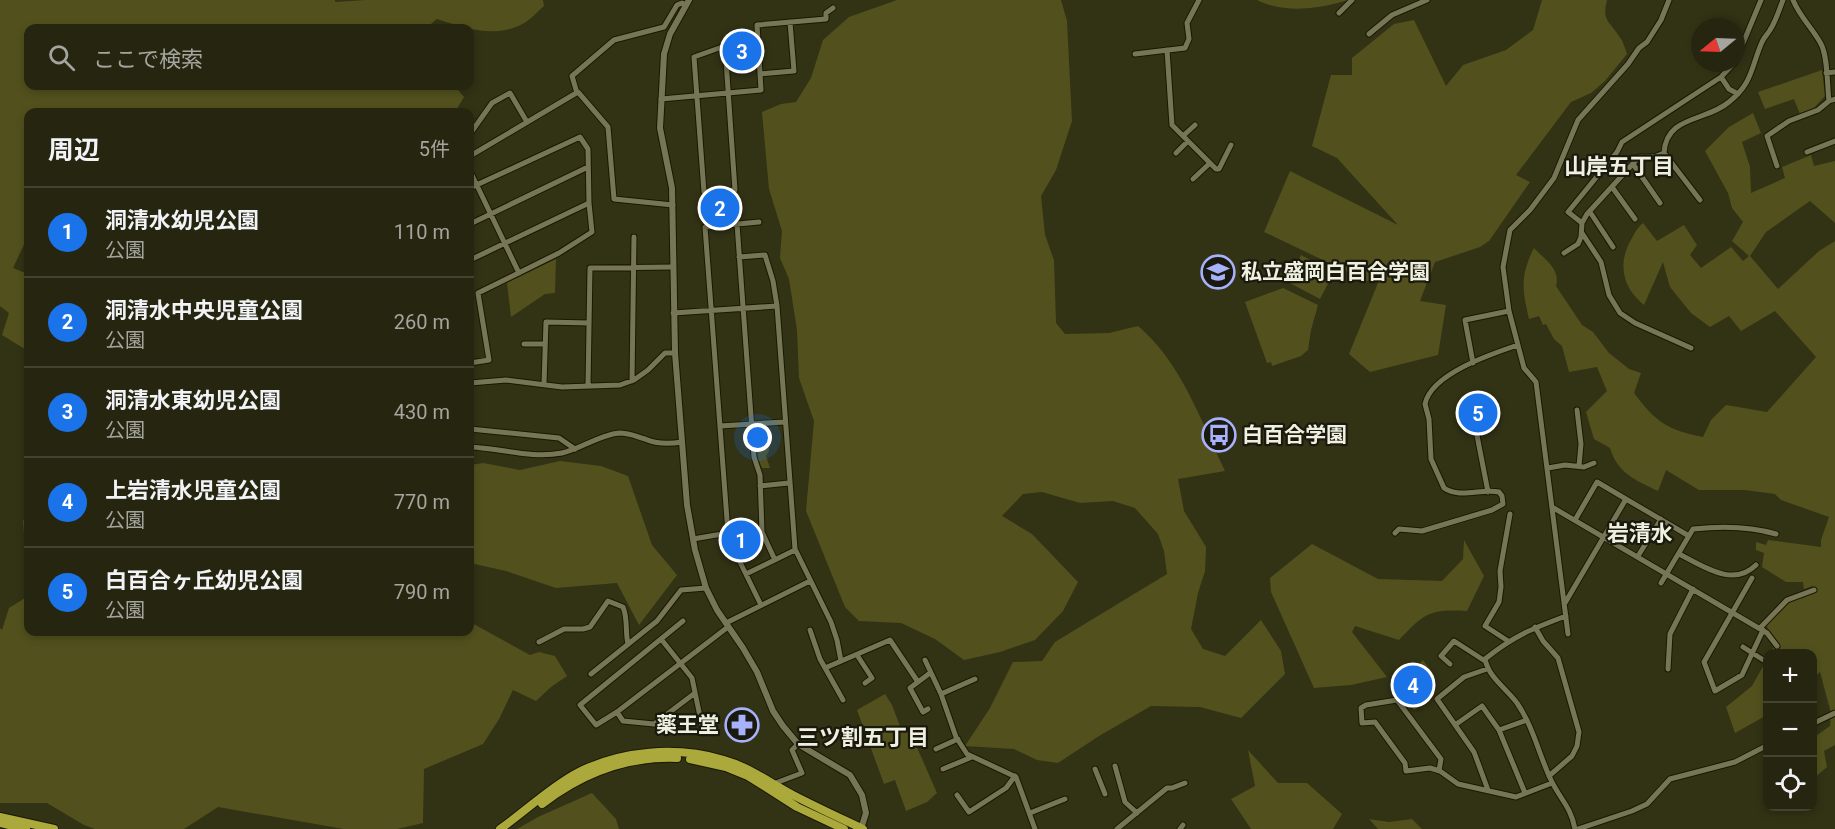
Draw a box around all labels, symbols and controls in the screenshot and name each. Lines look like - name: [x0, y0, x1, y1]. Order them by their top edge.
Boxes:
- north arrow: [1691, 18, 1745, 72]
- search box: [24, 24, 474, 90]
- pin: 3: [722, 28, 762, 74]
- icon: search: [45, 41, 78, 74]
- text: ここで検索: [93, 47, 203, 72]
- text: 周辺: [48, 135, 100, 165]
- text: 5件: [419, 137, 450, 161]
- district label: 山岸五丁目: [1564, 154, 1674, 179]
- pin: 2: [700, 186, 740, 230]
- text: 洞清水幼児公園: [105, 208, 259, 233]
- text: 1: [62, 220, 73, 244]
- text: 110 m: [394, 220, 450, 244]
- text: 公園: [105, 238, 145, 262]
- school or university icon: 私立盛岡白百合学園: [1200, 254, 1236, 290]
- place label: 私立盛岡白百合学園: [1241, 260, 1430, 284]
- text: 洞清水中央児童公園: [105, 298, 303, 323]
- text: 2: [62, 310, 73, 334]
- text: 260 m: [394, 310, 450, 334]
- text: 公園: [105, 328, 145, 352]
- text: 洞清水東幼児公園: [105, 388, 281, 413]
- pin: 5: [1458, 390, 1498, 436]
- text: 3: [62, 400, 73, 424]
- text: 430 m: [394, 400, 450, 424]
- bus stop icon: 白百合学園: [1201, 417, 1237, 453]
- text: 公園: [105, 418, 145, 442]
- your location: [743, 423, 772, 452]
- place label: 白百合学園: [1242, 423, 1347, 447]
- text: 上岩清水児童公園: [105, 478, 281, 503]
- text: 4: [62, 490, 73, 514]
- text: 770 m: [394, 490, 450, 514]
- text: 公園: [105, 508, 145, 532]
- pin: 1: [722, 518, 760, 562]
- district label: 岩清水: [1607, 521, 1673, 546]
- text: 白百合ヶ丘幼児公園: [105, 568, 303, 593]
- text: 5: [62, 580, 73, 604]
- text: 790 m: [394, 580, 450, 604]
- text: 公園: [105, 598, 145, 622]
- map controls: [1763, 649, 1817, 811]
- button: +: [1763, 649, 1817, 703]
- pin: 4: [1394, 662, 1432, 708]
- button: −: [1763, 703, 1817, 757]
- pharmacy icon: 薬王堂: [724, 707, 760, 743]
- place label: 薬王堂: [656, 713, 719, 737]
- district label: 三ツ割五丁目: [797, 725, 929, 750]
- button: locate: [1763, 757, 1817, 811]

